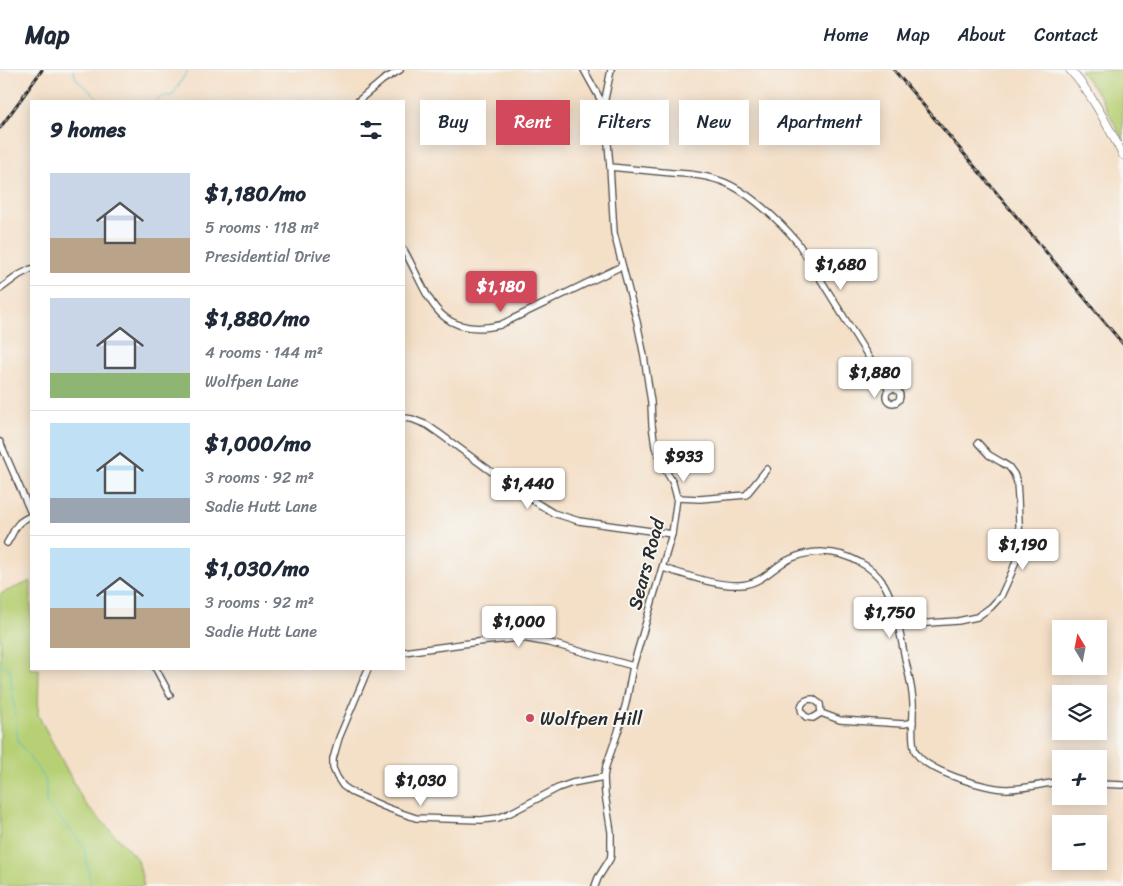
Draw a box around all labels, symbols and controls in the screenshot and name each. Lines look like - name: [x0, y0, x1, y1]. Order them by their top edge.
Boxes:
- text: Map: [25, 14, 69, 56]
- text: Home: [824, 19, 869, 51]
- text: Map: [897, 19, 930, 51]
- text: About: [958, 19, 1006, 51]
- text: Contact: [1034, 19, 1098, 51]
- chip: Buy: [420, 100, 486, 145]
- chip: Rent: [496, 100, 570, 145]
- chip: Filters: [580, 100, 669, 145]
- chip: New: [679, 100, 749, 145]
- chip: Apartment: [759, 100, 880, 145]
- text: 9 homes: [50, 111, 126, 149]
- icon: filters: [357, 116, 385, 144]
- text: $1,180/mo: [205, 175, 306, 213]
- icon: home: [90, 193, 150, 253]
- text: 5 rooms · 118 m²: [205, 213, 319, 242]
- text: Presidential Drive: [205, 242, 330, 271]
- pin: $1,680: [800, 248, 882, 291]
- text: $1,680: [816, 250, 866, 279]
- pin: $1,180: [460, 270, 542, 313]
- text: $1,180: [477, 272, 525, 301]
- text: $1,880/mo: [205, 300, 310, 338]
- icon: home: [90, 318, 150, 378]
- text: 4 rooms · 144 m²: [205, 338, 323, 367]
- pin: $1,880: [834, 356, 916, 399]
- text: $1,880: [849, 358, 901, 387]
- text: Wolfpen Lane: [205, 367, 299, 396]
- text: $1,000/mo: [205, 425, 311, 463]
- pin: $933: [654, 440, 714, 483]
- text: $933: [665, 442, 703, 471]
- icon: home: [90, 443, 150, 503]
- text: 3 rooms · 92 m²: [205, 463, 314, 492]
- pin: $1,440: [487, 468, 569, 510]
- text: $1,440: [502, 469, 554, 498]
- text: Sadie Hutt Lane: [205, 492, 317, 521]
- street label: Sears Road: [618, 513, 675, 613]
- pin: $1,190: [982, 528, 1064, 571]
- text: $1,190: [999, 530, 1047, 559]
- text: $1,030/mo: [205, 550, 309, 588]
- icon: home: [90, 568, 150, 628]
- text: 3 rooms · 92 m²: [205, 588, 314, 617]
- pin: $1,750: [849, 596, 931, 639]
- text: $1,750: [865, 598, 915, 627]
- pin: $1,000: [478, 606, 560, 648]
- text: $1,000: [493, 607, 545, 636]
- text: Sadie Hutt Lane: [205, 617, 317, 646]
- north arrow: [1052, 620, 1108, 675]
- map controls: [1052, 620, 1107, 870]
- button: layers: [1052, 685, 1107, 740]
- place label: Wolfpen Hill: [540, 702, 643, 735]
- marker: Wolfpen Hill: [524, 712, 536, 724]
- button: +: [1052, 750, 1107, 805]
- pin: $1,030: [380, 764, 462, 807]
- text: $1,030: [396, 766, 446, 795]
- button: −: [1052, 815, 1107, 870]

